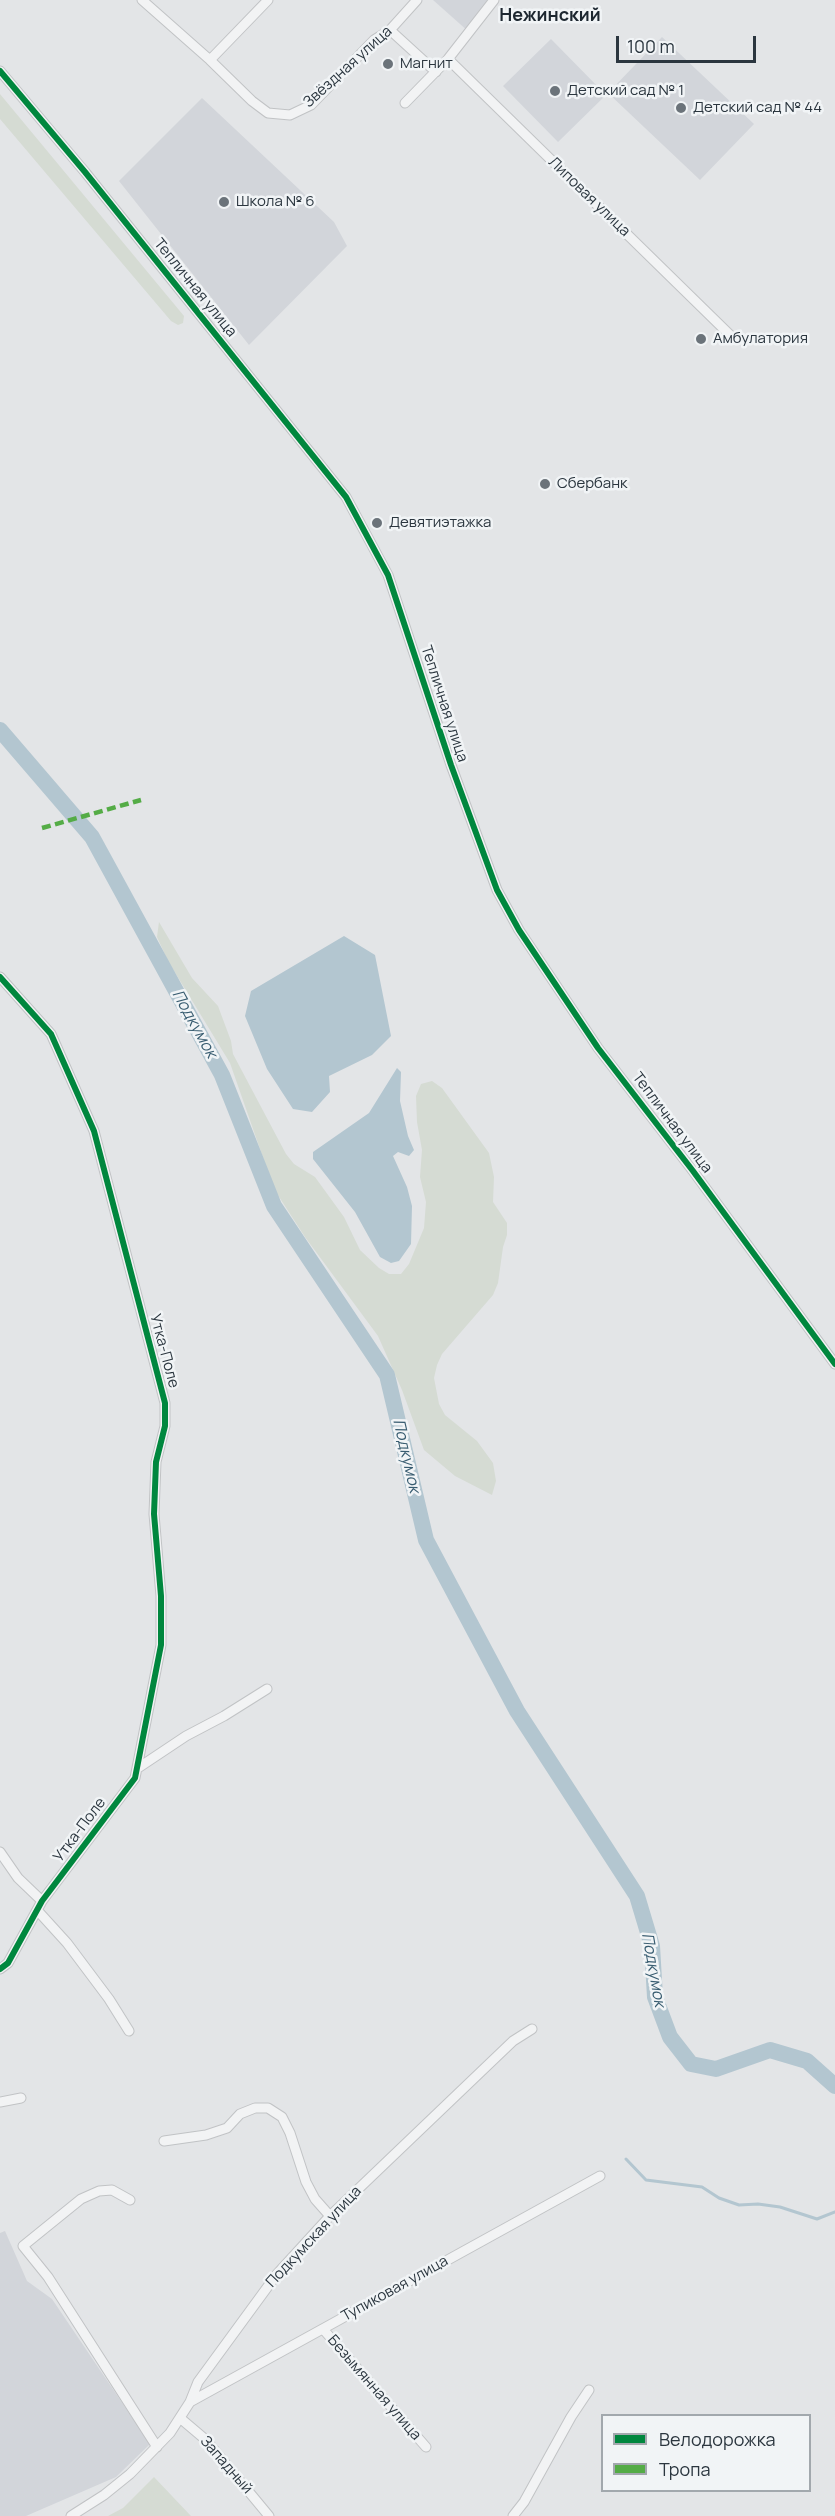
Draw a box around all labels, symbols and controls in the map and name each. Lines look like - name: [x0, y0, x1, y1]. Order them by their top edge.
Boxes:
- district label: Нежинский: [499, 5, 601, 27]
- street label: Звёздная улица: [300, 23, 396, 111]
- scale bar: [619, 24, 758, 62]
- text: 100 m: [627, 34, 675, 58]
- place label: Магнит: [400, 55, 453, 73]
- marker: Магнит: [381, 57, 395, 71]
- place label: Детский сад № 1: [567, 82, 684, 100]
- marker: Детский сад № 1: [548, 84, 562, 98]
- place label: Детский сад № 44: [693, 99, 822, 117]
- marker: Детский сад № 44: [674, 101, 688, 115]
- street label: Липовая улица: [544, 154, 634, 240]
- place label: Школа № 6: [236, 193, 315, 211]
- marker: Школа № 6: [217, 195, 231, 209]
- street label: Тепличная улица: [150, 235, 240, 341]
- place label: Амбулатория: [713, 330, 808, 348]
- marker: Амбулатория: [694, 332, 708, 346]
- place label: Сбербанк: [557, 475, 628, 493]
- marker: Сбербанк: [538, 477, 552, 491]
- place label: Девятиэтажка: [389, 514, 491, 532]
- marker: Девятиэтажка: [370, 516, 384, 530]
- street label: Тепличная улица: [417, 643, 471, 765]
- water label: Подкумок: [167, 987, 221, 1061]
- street label: Тепличная улица: [628, 1069, 716, 1177]
- street label: Утка-Поле: [146, 1312, 182, 1390]
- water label: Подкумок: [388, 1417, 424, 1495]
- street label: Утка-Поле: [50, 1794, 110, 1866]
- water label: Подкумок: [637, 1931, 669, 2009]
- street label: Подкумская улица: [263, 2183, 365, 2291]
- street label: Тупиковая улица: [339, 2252, 451, 2326]
- street label: Безымянная улица: [323, 2332, 425, 2444]
- legend: [601, 2414, 811, 2492]
- text: Велодорожка: [659, 2427, 776, 2451]
- street label: Западный: [196, 2432, 256, 2498]
- text: Тропа: [659, 2457, 710, 2481]

